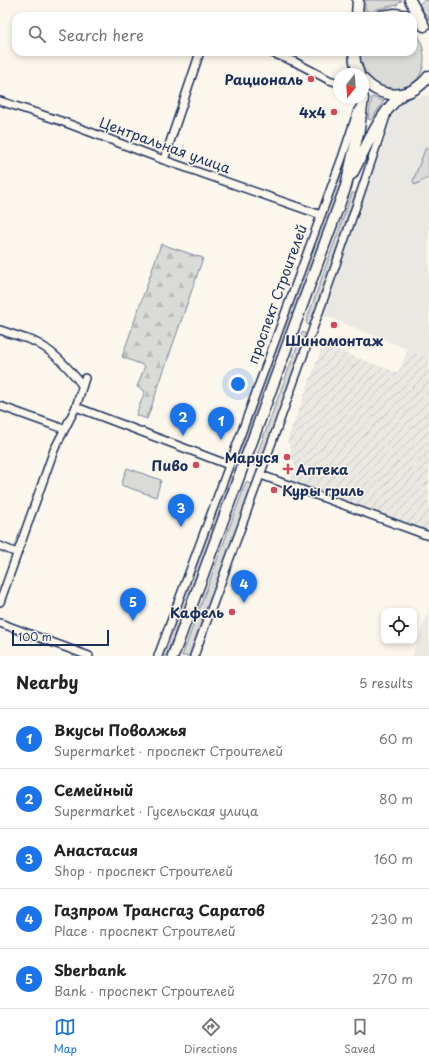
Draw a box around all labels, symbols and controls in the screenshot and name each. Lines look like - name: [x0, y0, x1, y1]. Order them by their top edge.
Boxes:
- search box: [12, 12, 417, 56]
- icon: search: [26, 23, 48, 45]
- text: Search here: [58, 23, 144, 46]
- north arrow: [333, 68, 369, 104]
- place label: Рациональ: [224, 69, 303, 90]
- marker: Рациональ: [306, 74, 316, 84]
- place label: 4x4: [299, 102, 326, 123]
- marker: 4x4: [329, 107, 339, 117]
- street label: Центральная улица: [97, 112, 234, 179]
- street label: проспект Строителей: [242, 221, 312, 367]
- marker: Шиномонтаж: [329, 320, 339, 330]
- place label: Шиномонтаж: [285, 330, 384, 351]
- your location: [228, 374, 248, 394]
- pin: 2: [170, 403, 196, 436]
- pin: 1: [208, 407, 234, 440]
- place label: Маруся: [225, 447, 279, 468]
- marker: Маруся: [282, 452, 292, 462]
- place label: Пиво: [151, 455, 188, 476]
- place label: Аптека: [296, 459, 349, 480]
- marker: Пиво: [191, 460, 201, 470]
- marker: Аптека: [283, 464, 293, 474]
- place label: Куры гриль: [282, 480, 364, 501]
- marker: Куры гриль: [269, 485, 279, 495]
- pin: 3: [168, 494, 194, 527]
- pin: 4: [231, 570, 257, 603]
- pin: 5: [120, 588, 146, 621]
- place label: Кафель: [170, 602, 224, 623]
- marker: Кафель: [227, 607, 237, 617]
- map controls: [381, 608, 417, 644]
- button: locate: [381, 608, 417, 644]
- scale bar: [12, 628, 109, 647]
- text: 100 m: [18, 628, 52, 645]
- text: Nearby: [16, 669, 78, 695]
- text: 5 results: [359, 673, 413, 692]
- text: Вкусы Поволжья: [54, 718, 187, 741]
- text: 1: [26, 729, 32, 748]
- text: 60 m: [379, 729, 413, 748]
- text: Supermarket · проспект Строителей: [54, 741, 283, 760]
- text: Семейный: [54, 778, 134, 801]
- text: 2: [24, 789, 34, 808]
- text: 80 m: [379, 789, 413, 808]
- text: Supermarket · Гусельская улица: [54, 801, 258, 820]
- text: Анастасия: [54, 838, 138, 861]
- text: 3: [25, 849, 33, 868]
- text: 160 m: [374, 849, 413, 868]
- text: Shop · проспект Строителей: [54, 861, 233, 880]
- text: Газпром Трансгаз Саратов: [54, 898, 265, 921]
- text: 4: [25, 909, 33, 928]
- text: 230 m: [371, 909, 413, 928]
- text: Place · проспект Строителей: [54, 921, 236, 940]
- text: Sberbank: [54, 958, 127, 981]
- text: 5: [25, 969, 33, 988]
- text: 270 m: [372, 969, 413, 988]
- text: Bank · проспект Строителей: [54, 981, 235, 1000]
- tab: Map: [53, 1016, 77, 1057]
- tab: Directions: [184, 1016, 237, 1057]
- tab: Saved: [344, 1016, 376, 1057]

